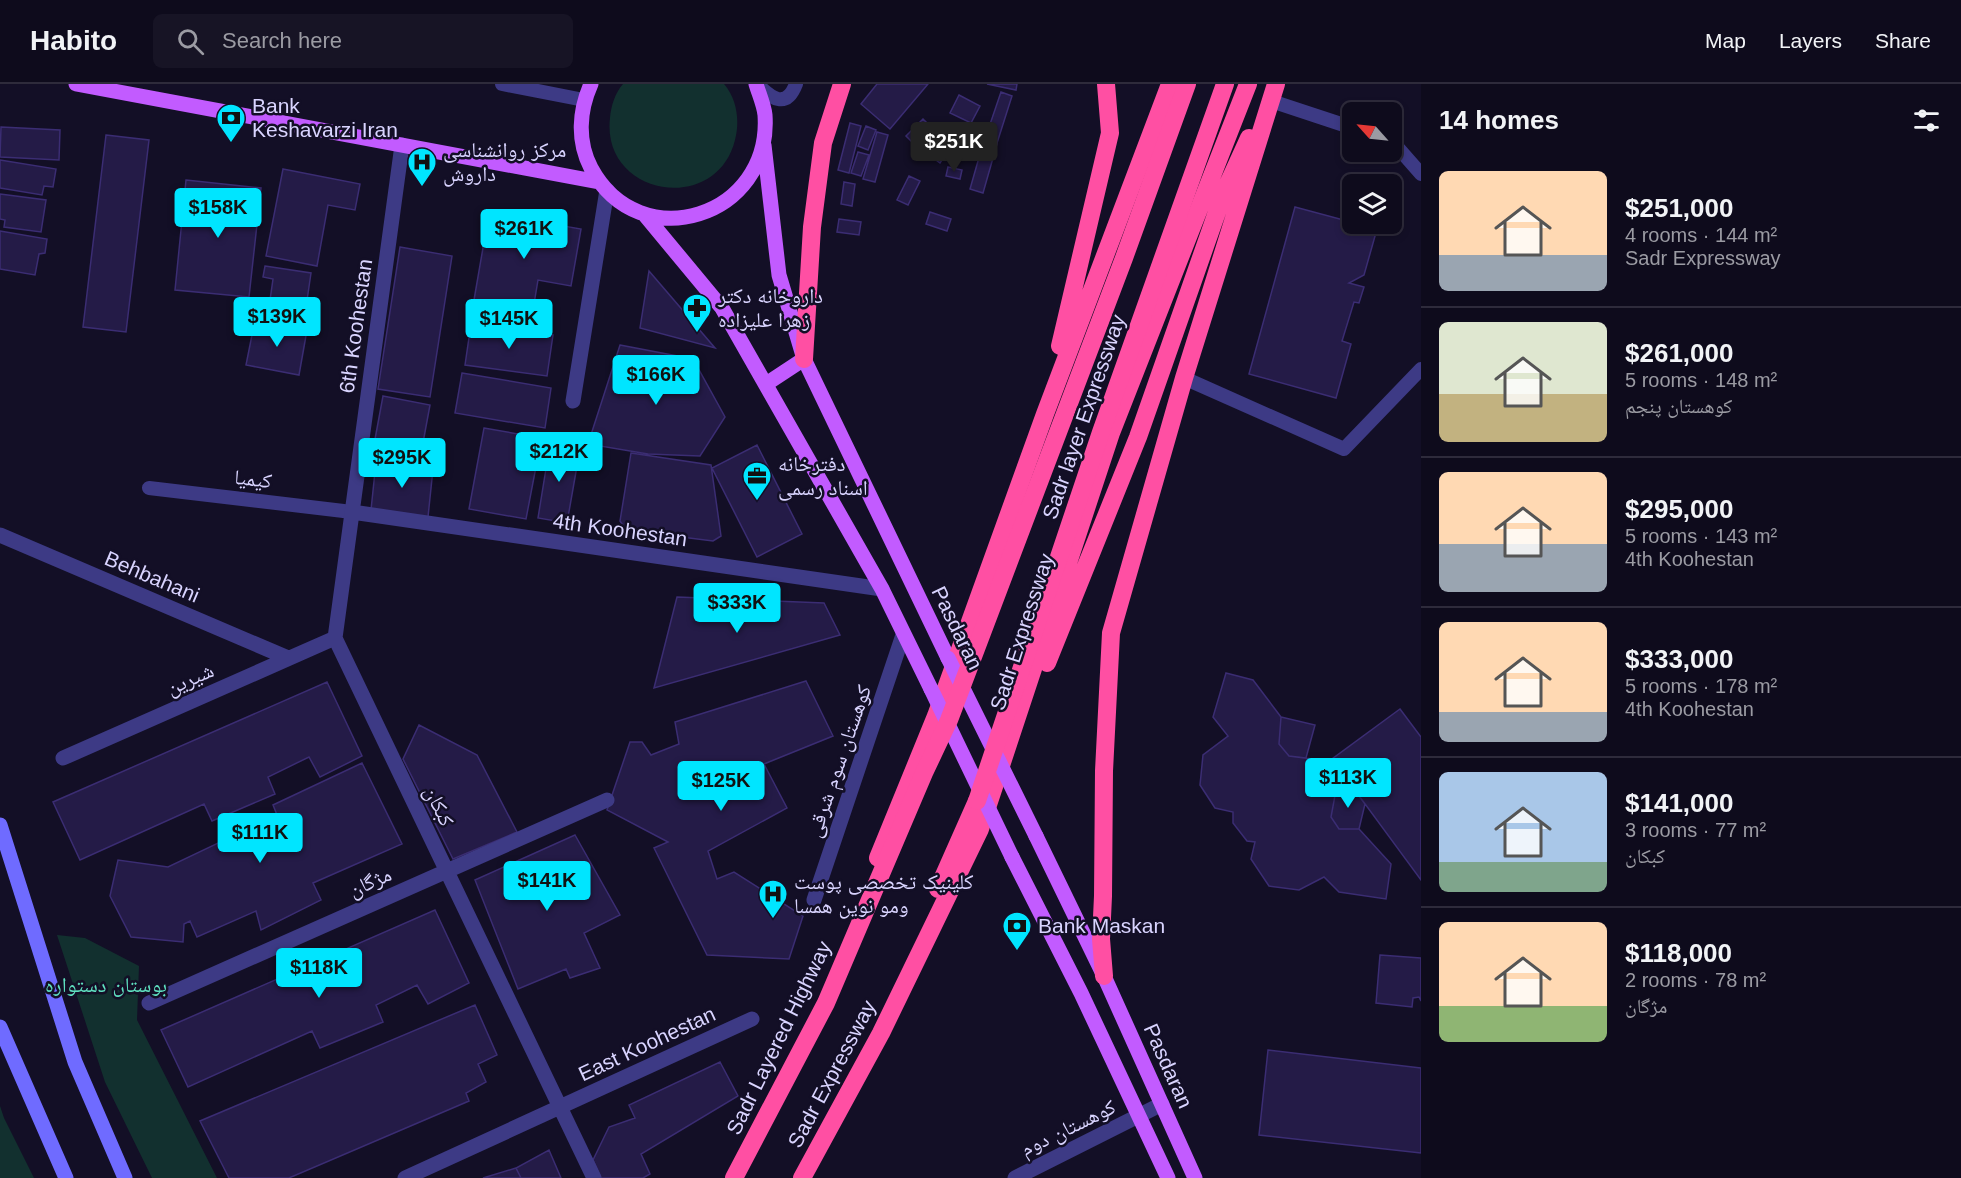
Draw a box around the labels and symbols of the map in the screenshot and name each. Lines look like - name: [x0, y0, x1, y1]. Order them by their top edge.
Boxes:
- place label: Bank Keshavarzi Iran: [252, 94, 398, 141]
- bank icon: Bank Keshavarzi Iran: [215, 102, 247, 144]
- north arrow: [1342, 102, 1402, 162]
- pin: $251K: [912, 122, 996, 173]
- place label: مرکز روانشناسی داروش: [443, 138, 566, 187]
- hospital icon: مرکز روانشناسی داروش: [406, 146, 438, 188]
- pin: $158K: [176, 188, 260, 239]
- pin: $261K: [482, 209, 566, 260]
- street label: 6th Koohestan: [335, 257, 376, 395]
- place label: داروخانه دکتر زهرا علیزاده: [717, 284, 823, 331]
- pharmacy icon: داروخانه دکتر زهرا علیزاده: [681, 292, 713, 334]
- pin: $139K: [235, 297, 319, 348]
- pin: $145K: [467, 299, 551, 350]
- street label: Sadr layer Expressway: [1038, 311, 1130, 522]
- pin: $166K: [614, 355, 698, 406]
- pin: $212K: [517, 432, 601, 483]
- pin: $295K: [360, 438, 444, 489]
- place label: دفترخانه اسناد رسمی: [778, 452, 868, 501]
- office icon: دفترخانه اسناد رسمی: [741, 460, 773, 502]
- street label: کیمیا: [233, 465, 274, 493]
- street label: 4th Koohestan: [551, 509, 689, 550]
- street label: Behbahani: [101, 546, 203, 607]
- street label: Sadr Expressway: [985, 550, 1058, 713]
- street label: Pasdaran: [927, 582, 987, 673]
- pin: $333K: [695, 583, 779, 634]
- street label: شیرین: [163, 658, 218, 701]
- street label: کوهستان سوم شرقی: [802, 681, 878, 841]
- pin: $113K: [1306, 758, 1390, 809]
- pin: $125K: [679, 761, 763, 812]
- street label: کبکان: [419, 782, 459, 830]
- pin: $111K: [218, 813, 302, 864]
- pin: $141K: [505, 861, 589, 912]
- street label: مژگان: [345, 862, 395, 902]
- place label: کلینیک تخصصی پوست ومو نوین همسا: [794, 870, 974, 919]
- hospital icon: کلینیک تخصصی پوست ومو نوین همسا: [757, 878, 789, 920]
- bank icon: Bank Maskan: [1001, 910, 1033, 952]
- place label: Bank Maskan: [1038, 914, 1165, 937]
- street label: Sadr Layered Highway: [722, 937, 836, 1138]
- pin: $118K: [277, 948, 361, 999]
- park label: بوستان دستواره: [45, 973, 167, 997]
- street label: Sadr Expressway: [783, 996, 880, 1151]
- street label: East Koohestan: [575, 1002, 719, 1085]
- street label: Pasdaran: [1140, 1020, 1197, 1112]
- street label: کوهستان دوم: [1016, 1095, 1121, 1163]

